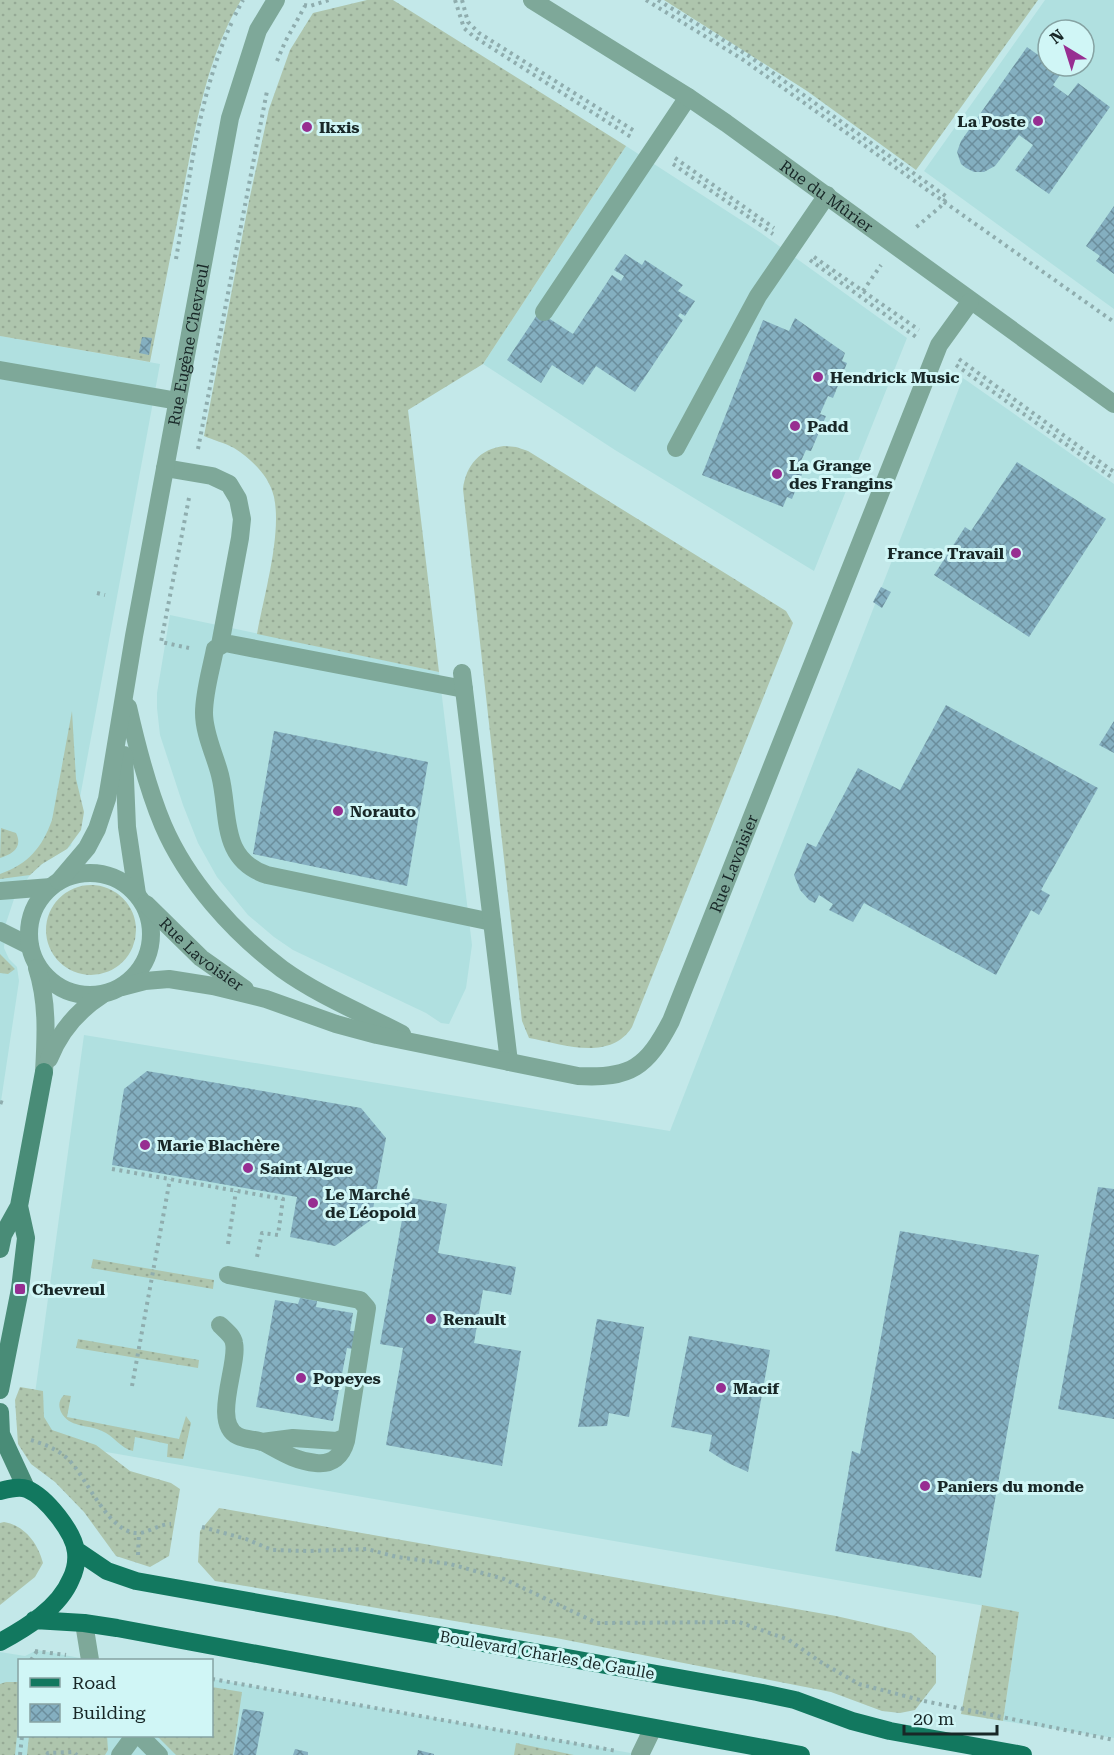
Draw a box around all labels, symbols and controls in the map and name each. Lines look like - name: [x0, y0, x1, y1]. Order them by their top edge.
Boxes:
- north arrow: [1036, 18, 1096, 78]
- text: N: [1046, 25, 1068, 48]
- place label: La Poste: [957, 112, 1026, 131]
- marker: La Poste: [1031, 114, 1045, 128]
- place label: Ikxis: [319, 118, 360, 137]
- marker: Ikxis: [300, 120, 314, 134]
- street label: Rue du Mûrier: [776, 156, 877, 236]
- street label: Rue Eugène Chevreul: [164, 262, 212, 427]
- place label: Hendrick Music: [830, 368, 960, 387]
- marker: Hendrick Music: [811, 370, 825, 384]
- place label: Padd: [807, 417, 849, 436]
- marker: Padd: [788, 419, 802, 433]
- place label: La Grange des Frangins: [789, 456, 893, 493]
- marker: La Grange des Frangins: [770, 467, 784, 481]
- place label: France Travail: [887, 544, 1005, 563]
- marker: France Travail: [1009, 546, 1023, 560]
- place label: Norauto: [350, 802, 416, 821]
- marker: Norauto: [331, 804, 345, 818]
- street label: Rue Lavoisier: [705, 811, 762, 915]
- street label: Rue Lavoisier: [156, 913, 248, 995]
- place label: Marie Blachère: [157, 1136, 280, 1155]
- marker: Marie Blachère: [138, 1138, 152, 1152]
- place label: Saint Algue: [260, 1159, 353, 1178]
- marker: Saint Algue: [241, 1161, 255, 1175]
- place label: Le Marché de Léopold: [325, 1185, 417, 1222]
- marker: Le Marché de Léopold: [306, 1196, 320, 1210]
- place label: Chevreul: [32, 1280, 106, 1299]
- marker: Chevreul: [13, 1282, 27, 1296]
- place label: Renault: [443, 1310, 507, 1329]
- marker: Renault: [424, 1312, 438, 1326]
- place label: Popeyes: [313, 1369, 381, 1388]
- marker: Popeyes: [294, 1371, 308, 1385]
- place label: Macif: [733, 1379, 780, 1398]
- marker: Macif: [714, 1381, 728, 1395]
- place label: Paniers du monde: [937, 1477, 1084, 1496]
- marker: Paniers du monde: [918, 1479, 932, 1493]
- street label: Boulevard Charles de Gaulle: [438, 1627, 656, 1683]
- legend: [18, 1659, 213, 1737]
- text: Road: [72, 1672, 117, 1693]
- scale bar: [904, 1698, 997, 1736]
- text: Building: [72, 1702, 146, 1723]
- text: 20 m: [913, 1708, 954, 1729]

